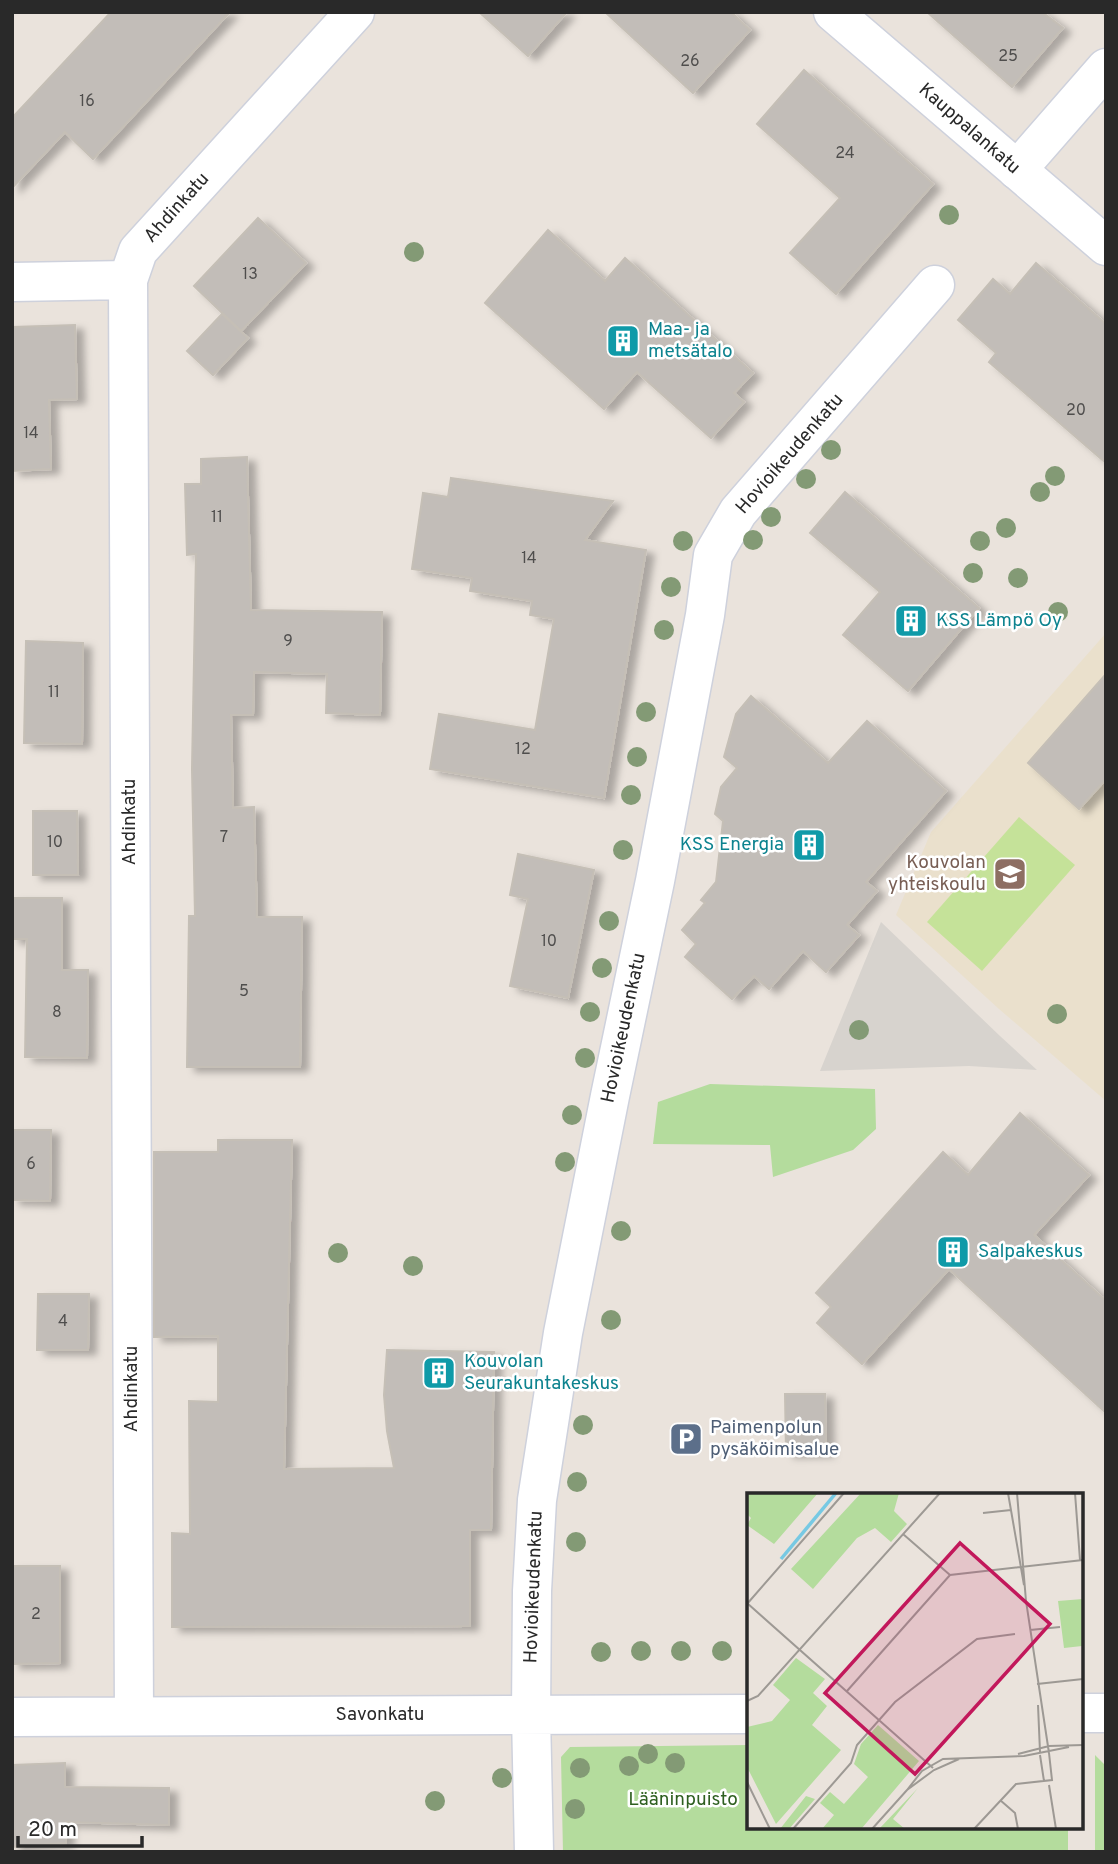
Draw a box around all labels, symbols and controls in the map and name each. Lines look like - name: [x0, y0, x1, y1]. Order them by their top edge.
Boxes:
- house number: 25: [998, 47, 1018, 67]
- house number: 26: [680, 52, 700, 72]
- street label: Kauppalankatu: [913, 78, 1025, 180]
- house number: 16: [79, 92, 95, 112]
- house number: 24: [835, 144, 855, 164]
- street label: Ahdinkatu: [139, 168, 215, 248]
- house number: 13: [242, 265, 258, 285]
- place label: Maa- ja metsätalo: [648, 318, 733, 364]
- building icon: Maa- ja metsätalo: [604, 322, 642, 360]
- street label: Hovioikeudenkatu: [731, 389, 849, 519]
- house number: 20: [1066, 401, 1086, 421]
- house number: 14: [23, 424, 39, 444]
- house number: 11: [211, 508, 223, 528]
- house number: 14: [521, 549, 537, 569]
- building icon: KSS Lämpö Oy: [892, 602, 930, 640]
- place label: KSS Lämpö Oy: [936, 609, 1062, 633]
- house number: 9: [283, 632, 293, 652]
- house number: 11: [48, 683, 60, 703]
- house number: 12: [515, 740, 531, 760]
- street label: Ahdinkatu: [118, 779, 142, 865]
- building icon: KSS Energia: [790, 826, 828, 864]
- house number: 7: [220, 828, 228, 848]
- house number: 10: [47, 833, 63, 853]
- place label: KSS Energia: [680, 833, 784, 857]
- place label: Kouvolan yhteiskoulu: [888, 851, 986, 897]
- school or university icon: Kouvolan yhteiskoulu: [991, 855, 1029, 893]
- house number: 10: [541, 932, 557, 952]
- street label: Hovioikeudenkatu: [596, 951, 652, 1105]
- house number: 5: [239, 982, 249, 1002]
- house number: 8: [52, 1003, 62, 1023]
- house number: 6: [26, 1155, 36, 1175]
- building icon: Salpakeskus: [934, 1233, 972, 1271]
- place label: Salpakeskus: [978, 1240, 1083, 1264]
- house number: 4: [58, 1312, 68, 1332]
- street label: Ahdinkatu: [120, 1346, 144, 1432]
- place label: Kouvolan Seurakuntakeskus: [464, 1350, 619, 1396]
- building icon: Kouvolan Seurakuntakeskus: [420, 1354, 458, 1392]
- place label: Paimenpolun pysäköimisalue: [710, 1416, 839, 1462]
- parking icon: Paimenpolun pysäköimisalue: [667, 1420, 705, 1458]
- inset map: [747, 1493, 1083, 1829]
- street label: Hovioikeudenkatu: [519, 1510, 549, 1664]
- house number: 2: [31, 1605, 41, 1625]
- street label: Savonkatu: [336, 1703, 424, 1727]
- park label: Lääninpuisto: [628, 1788, 738, 1812]
- scale bar: [18, 1804, 142, 1848]
- text: 20 m: [28, 1817, 77, 1844]

